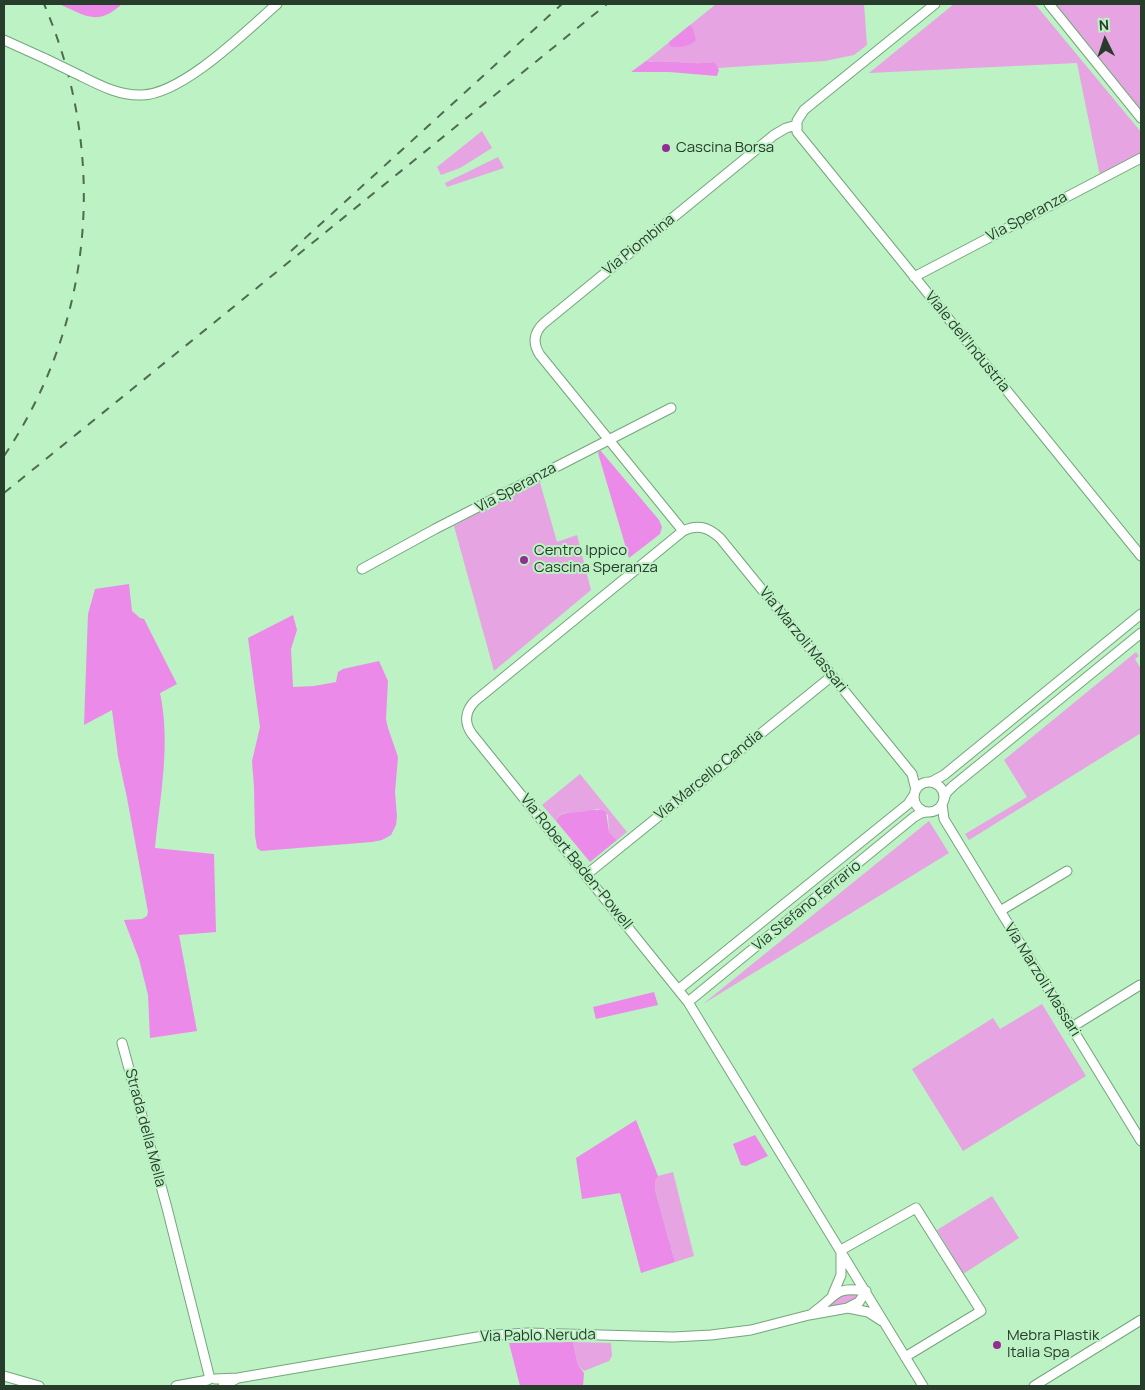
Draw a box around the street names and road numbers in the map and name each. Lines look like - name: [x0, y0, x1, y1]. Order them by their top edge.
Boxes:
- street label: Via Speranza: [984, 188, 1070, 246]
- street label: Via Piombina: [599, 211, 679, 279]
- street label: Viale dell'Industria: [921, 288, 1013, 396]
- street label: Via Speranza: [473, 459, 559, 517]
- street label: Via Marzoli Massari: [755, 584, 851, 696]
- street label: Via Marcello Candia: [651, 726, 767, 824]
- street label: Via Robert Baden-Powell: [516, 791, 636, 933]
- street label: Via Stefano Ferrario: [749, 857, 865, 955]
- street label: Via Marzoli Massari: [1000, 920, 1084, 1040]
- street label: Strada della Mella: [121, 1067, 169, 1189]
- street label: Via Pablo Neruda: [480, 1326, 596, 1346]

